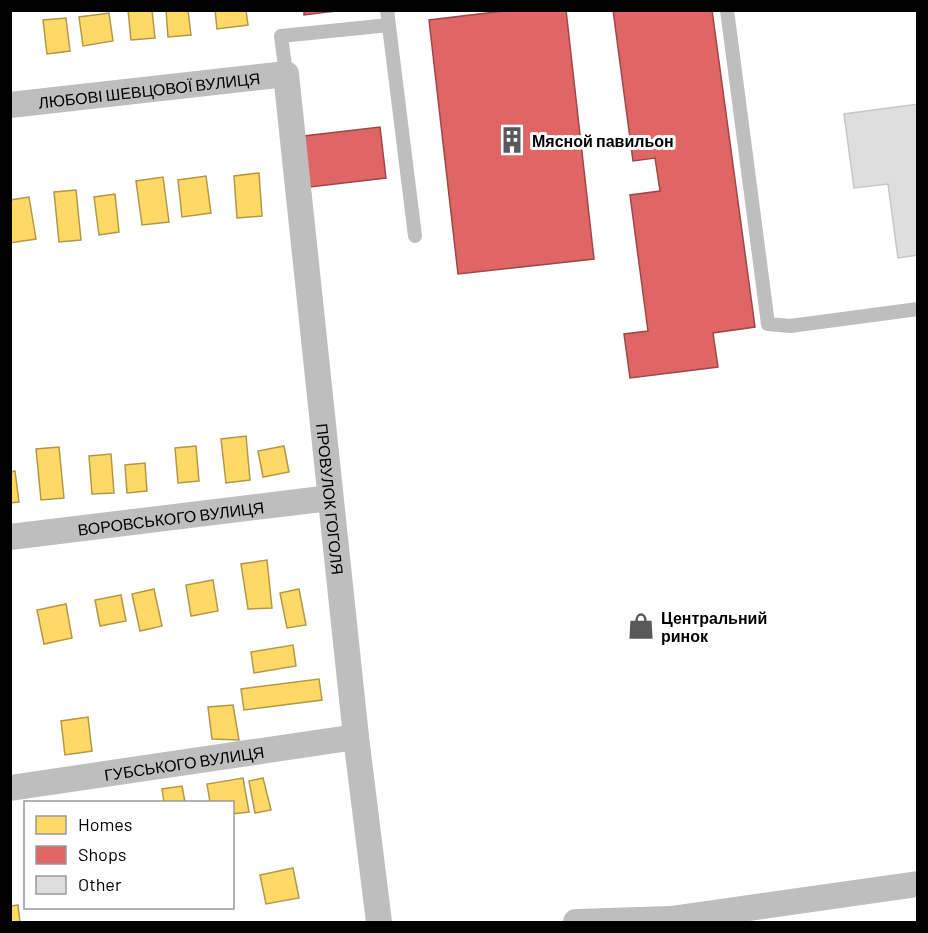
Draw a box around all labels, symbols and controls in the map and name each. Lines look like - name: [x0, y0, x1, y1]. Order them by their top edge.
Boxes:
- street label: ЛЮБОВІ ШЕВЦОВОЇ ВУЛИЦЯ: [37, 67, 261, 111]
- building icon: Мясной павильон: [497, 125, 527, 155]
- place label: Мясной павильон: [532, 131, 674, 150]
- street label: ПРОВУЛОК ГОГОЛЯ: [313, 422, 348, 575]
- street label: ВОРОВСЬКОГО ВУЛИЦЯ: [76, 497, 265, 538]
- place label: Центральний ринок: [661, 608, 767, 645]
- shop icon: Центральний ринок: [626, 611, 656, 641]
- street label: ГУБСЬКОГО ВУЛИЦЯ: [103, 741, 265, 784]
- legend: [24, 801, 234, 909]
- text: Homes: [78, 813, 132, 835]
- text: Shops: [78, 843, 127, 865]
- text: Other: [78, 873, 122, 895]

